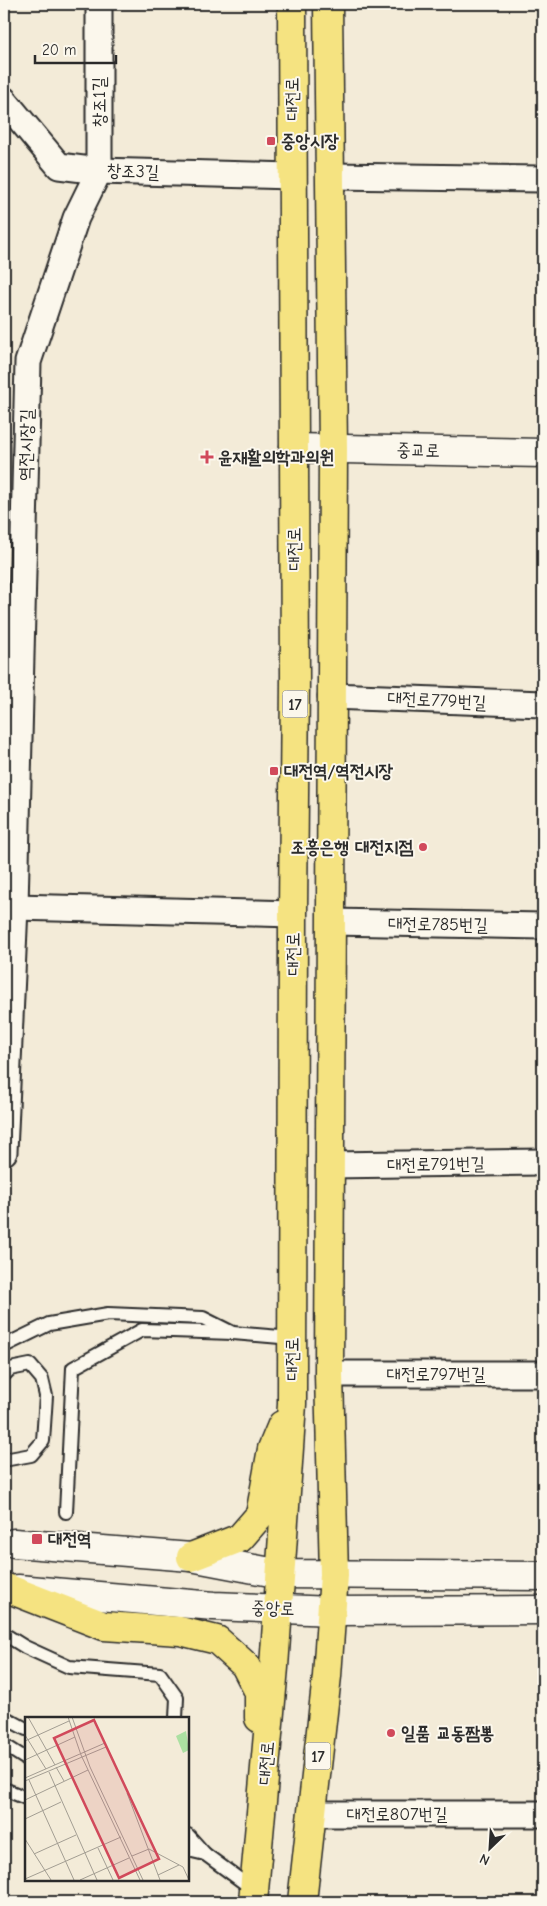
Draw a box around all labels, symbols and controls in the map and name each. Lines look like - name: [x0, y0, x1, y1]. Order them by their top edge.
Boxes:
- scale bar: [35, 32, 116, 64]
- text: 20 m: [42, 41, 76, 59]
- street label: 창조1길: [89, 76, 110, 127]
- street label: 대전로: [282, 77, 303, 121]
- place label: 중앙시장: [281, 131, 339, 152]
- marker: 중앙시장: [265, 135, 277, 147]
- street label: 창조3길: [106, 160, 160, 183]
- street label: 역전시장길: [15, 408, 38, 481]
- street label: 중교로: [396, 440, 440, 461]
- place label: 윤재활의학과의원: [218, 447, 334, 468]
- marker: 윤재활의학과의원: [200, 450, 214, 464]
- street label: 대전로: [284, 527, 305, 571]
- street label: 대전로779번길: [387, 687, 487, 714]
- road number: 17: [282, 691, 308, 718]
- place label: 대전역/역전시장: [284, 761, 394, 782]
- marker: 대전역/역전시장: [268, 765, 280, 777]
- place label: 조흥은행 대전지점: [291, 837, 414, 858]
- marker: 조흥은행 대전지점: [417, 841, 429, 853]
- street label: 대전로785번길: [388, 913, 489, 936]
- street label: 대전로: [283, 932, 304, 976]
- street label: 대전로791번길: [387, 1153, 485, 1176]
- street label: 대전로: [282, 1337, 303, 1381]
- street label: 대전로797번길: [387, 1364, 486, 1385]
- place label: 대전역: [48, 1529, 91, 1550]
- marker: 대전역: [30, 1532, 44, 1546]
- street label: 중앙로: [251, 1597, 295, 1620]
- inset map: [25, 1717, 189, 1881]
- place label: 일품 교동짬뽕: [401, 1723, 494, 1744]
- marker: 일품 교동짬뽕: [385, 1727, 397, 1739]
- street label: 대전로: [254, 1740, 279, 1786]
- road number: 17: [306, 1742, 330, 1770]
- street label: 대전로807번길: [346, 1804, 448, 1825]
- north arrow: [464, 1824, 514, 1874]
- text: N: [477, 1850, 492, 1869]

